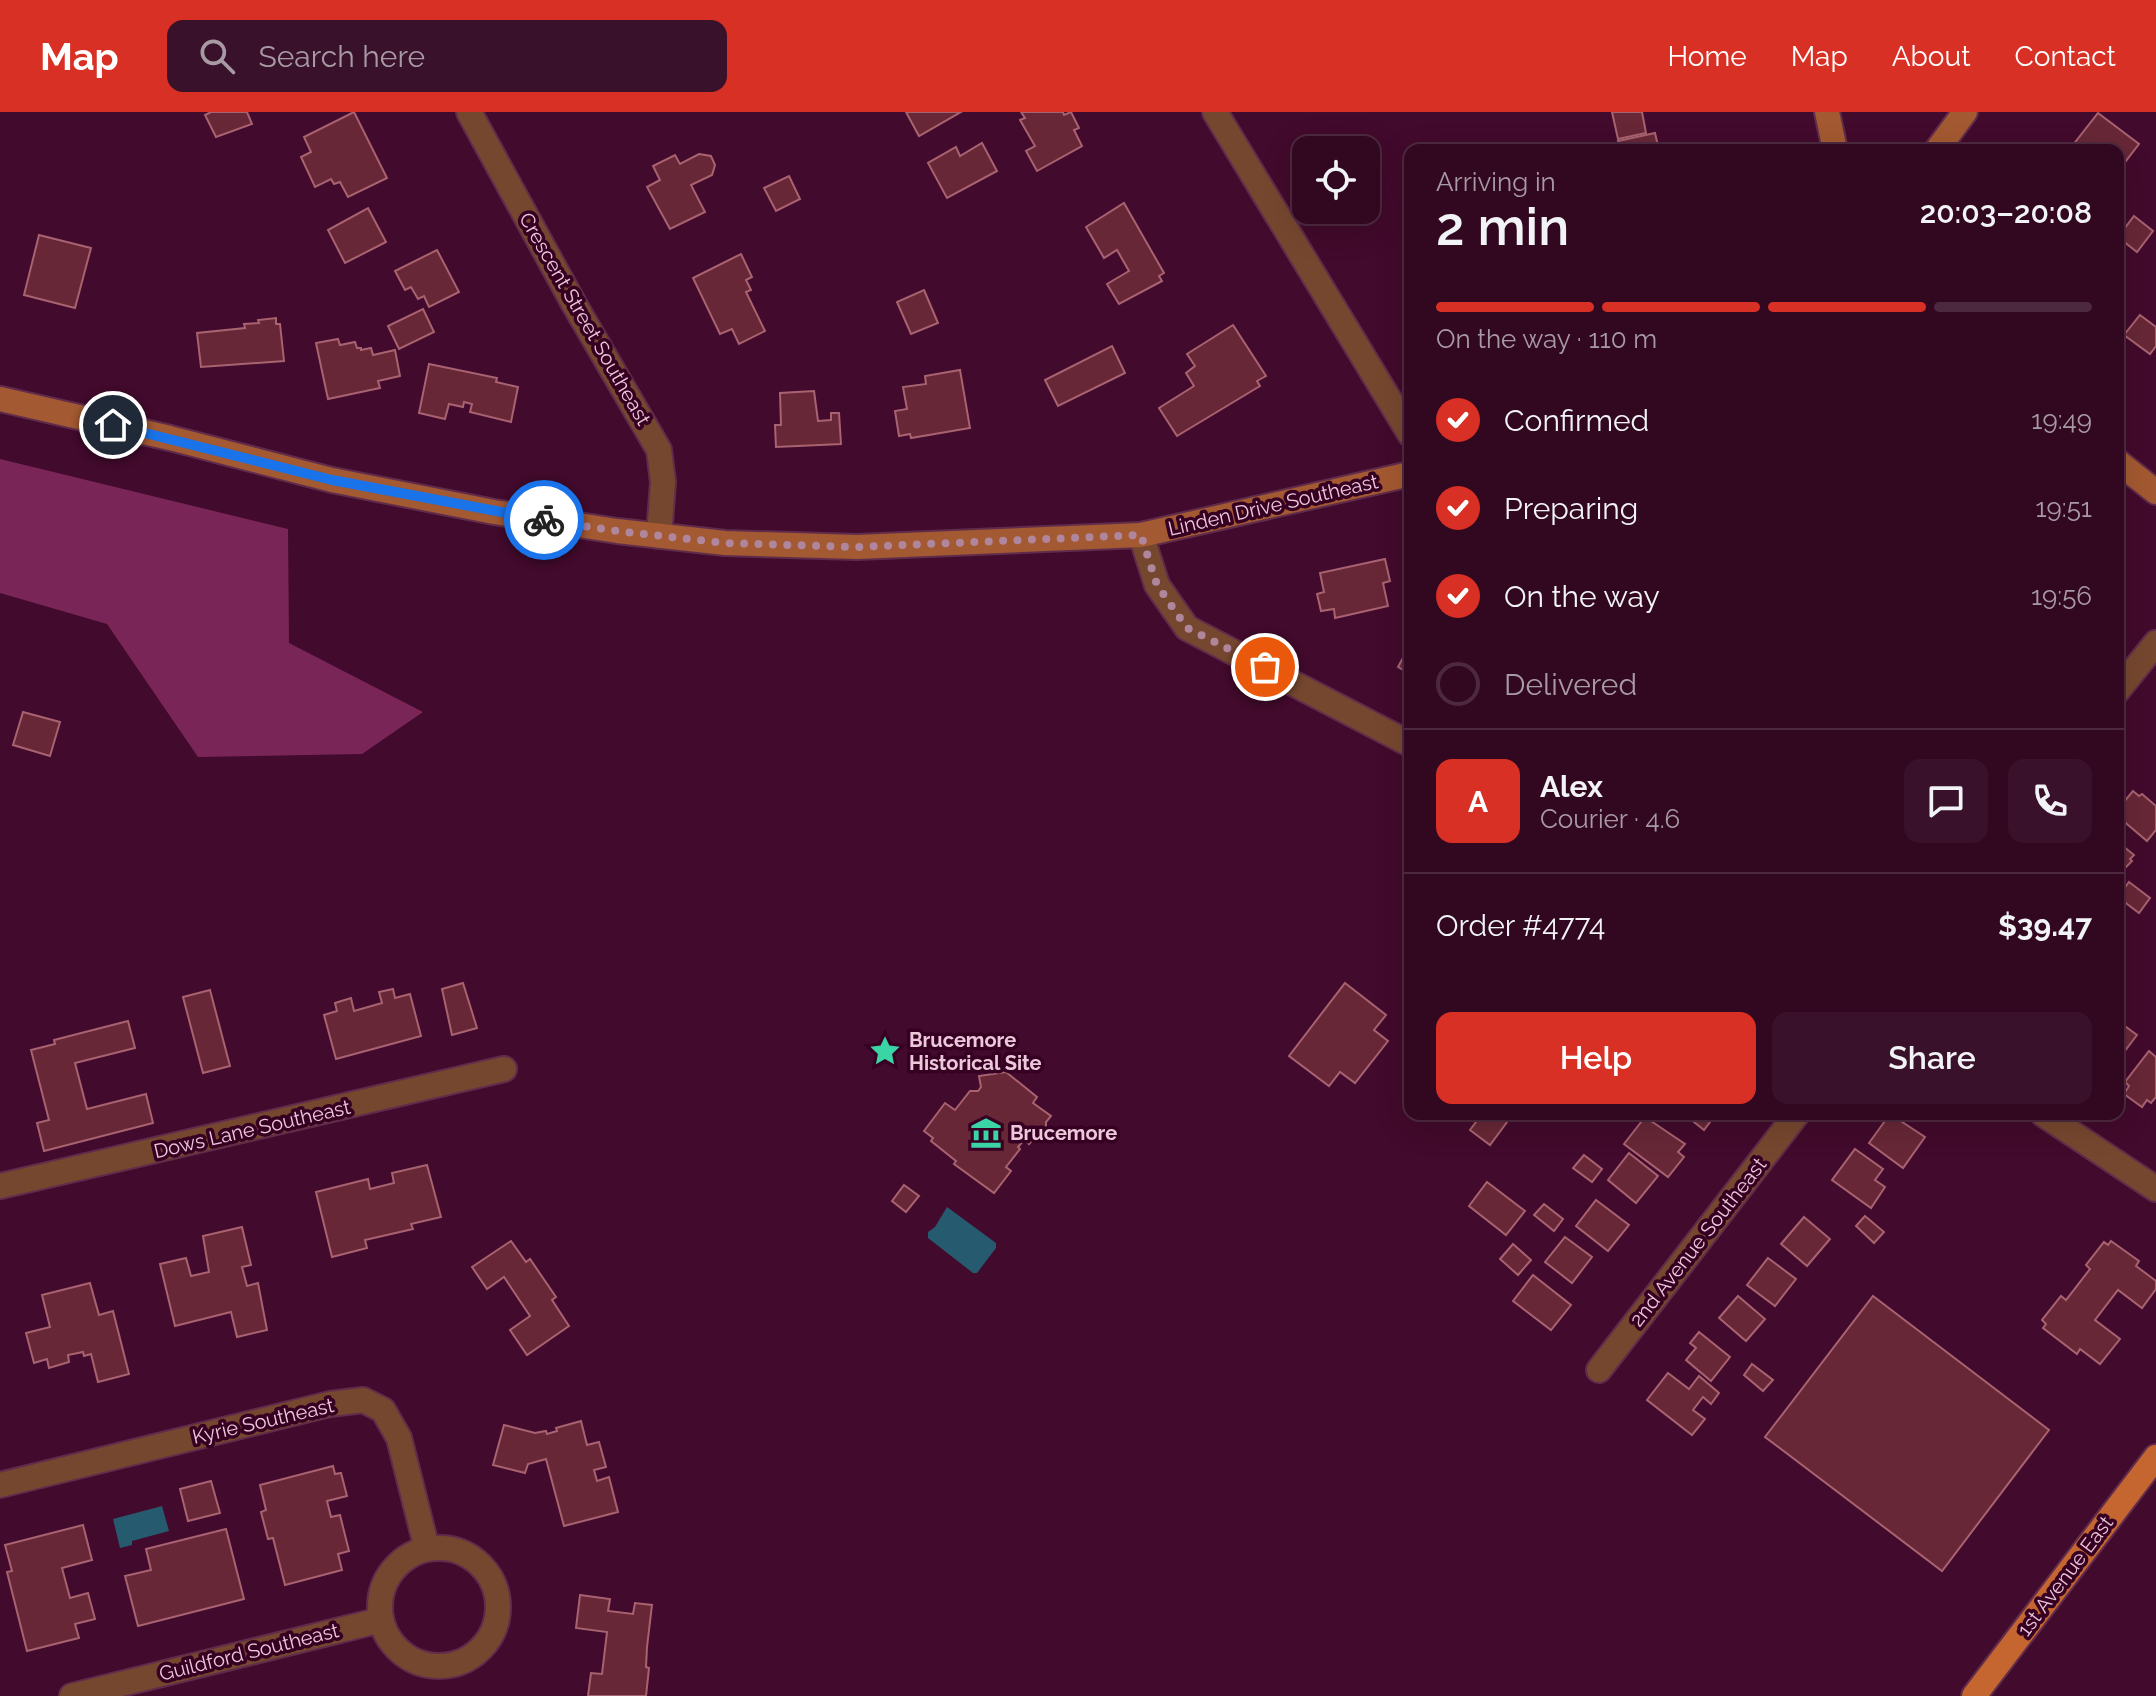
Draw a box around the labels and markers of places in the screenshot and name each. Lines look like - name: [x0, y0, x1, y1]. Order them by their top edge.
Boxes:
- pin: [79, 391, 147, 459]
- pin: [1231, 633, 1299, 701]
- place label: Brucemore Historical Site: [909, 1028, 1042, 1075]
- place icon: Brucemore Historical Site: [868, 1034, 902, 1068]
- museum icon: Brucemore: [969, 1116, 1003, 1150]
- place label: Brucemore: [1010, 1121, 1117, 1145]

